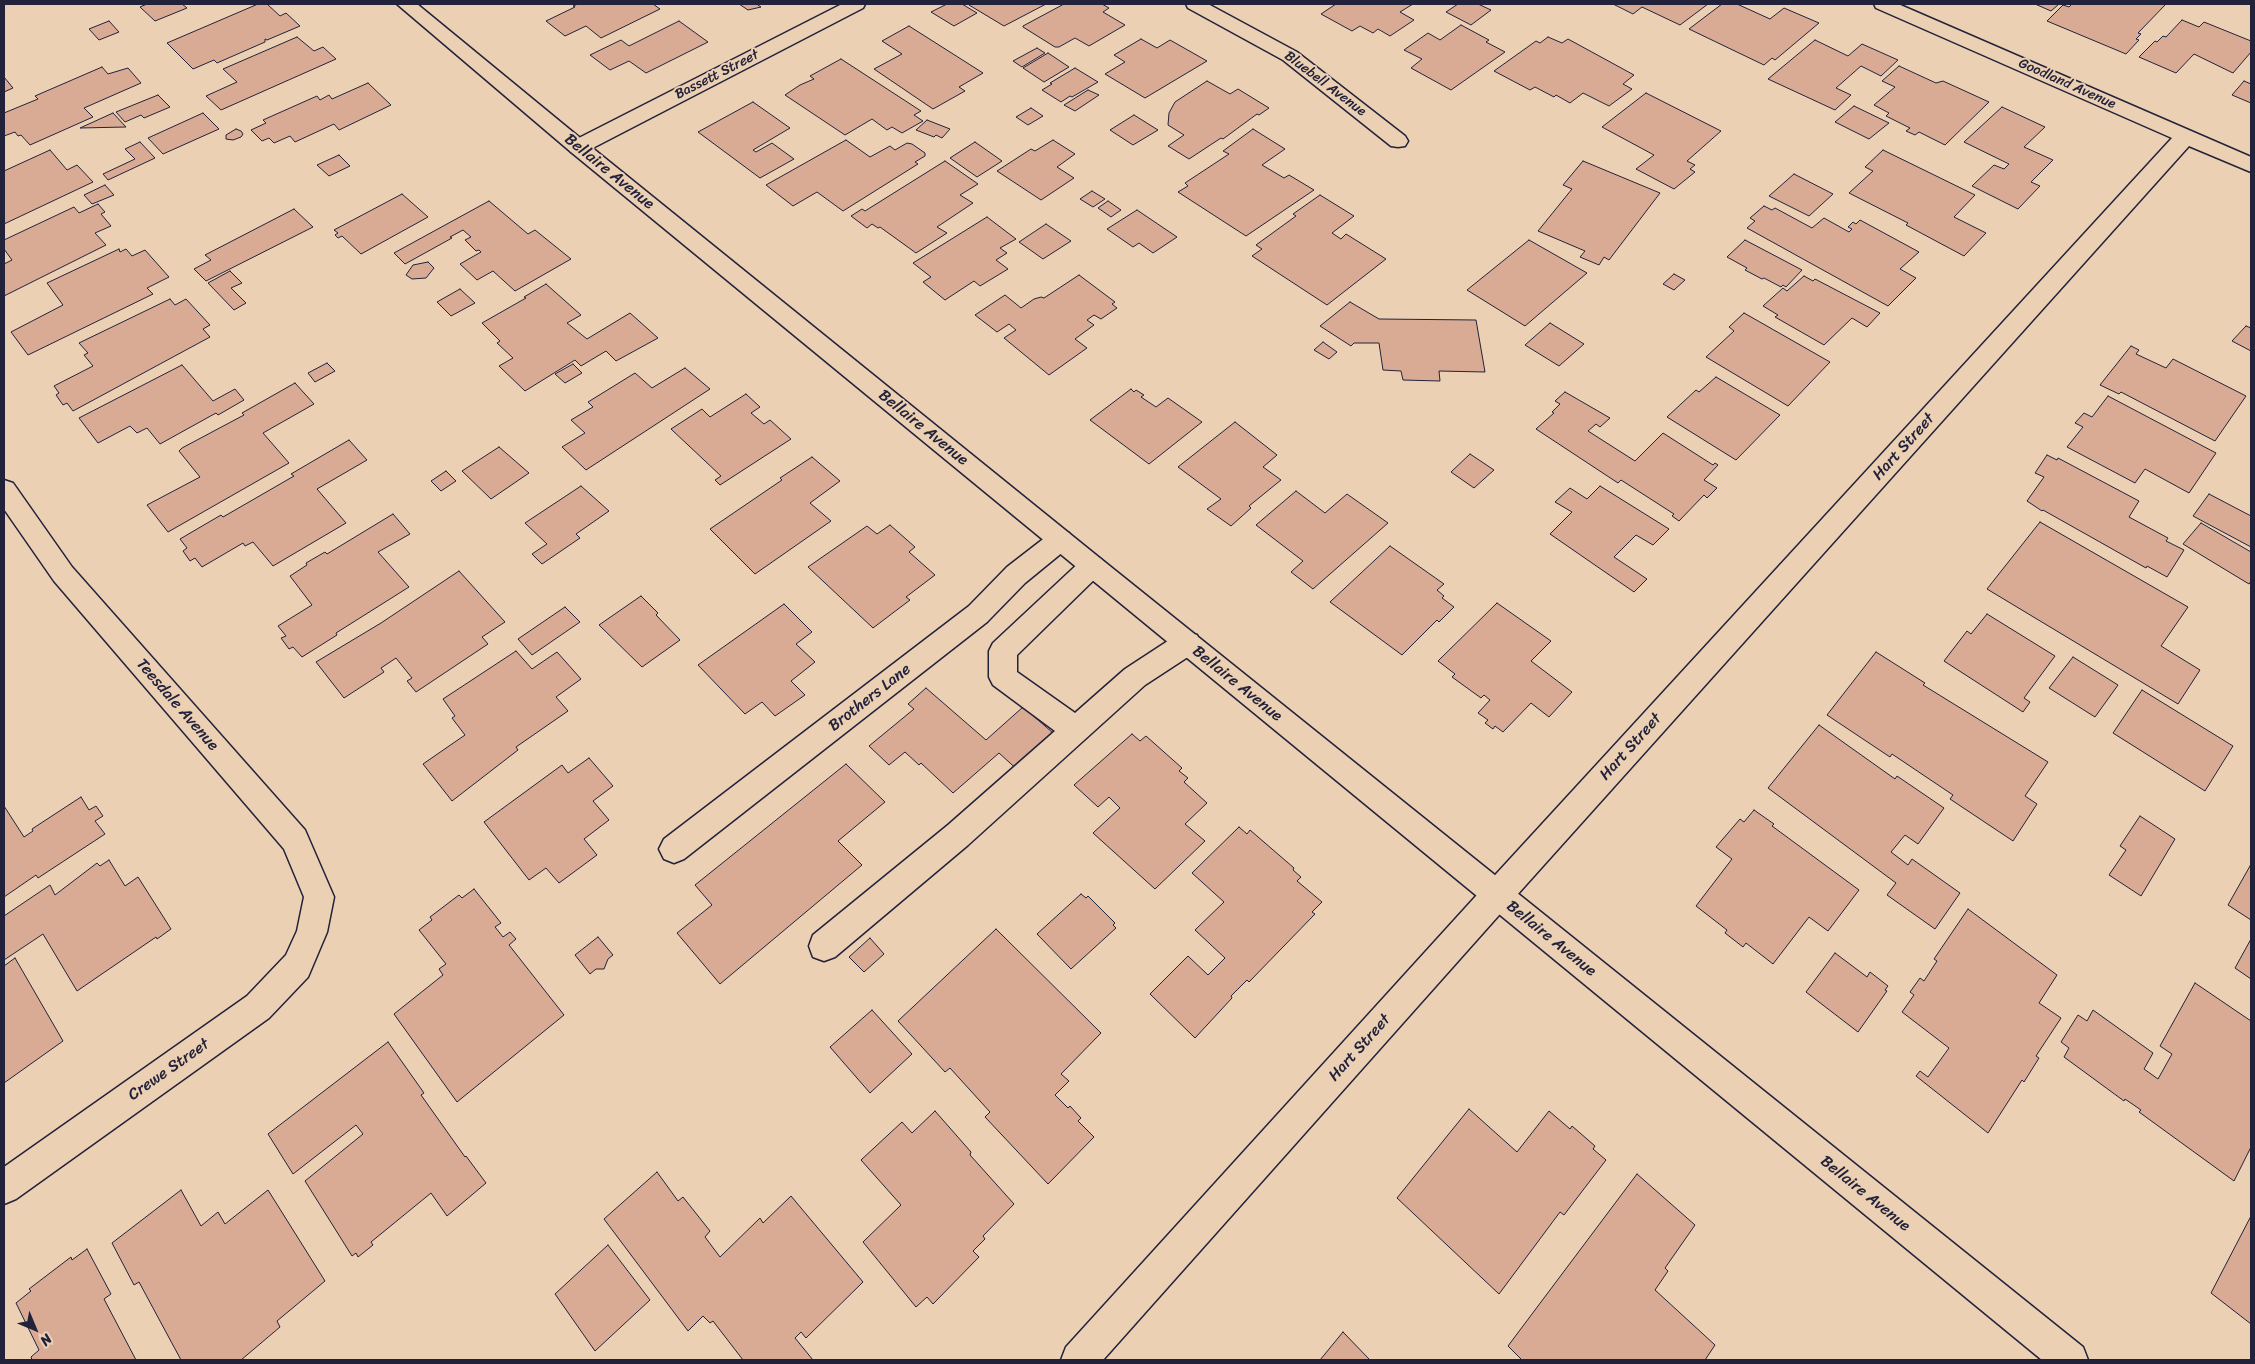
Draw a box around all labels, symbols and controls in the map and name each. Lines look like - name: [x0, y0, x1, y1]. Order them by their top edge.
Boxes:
- street label: Bassett Street: [672, 47, 762, 103]
- street label: Bluebell Avenue: [1281, 48, 1369, 120]
- street label: Goodland Avenue: [2016, 55, 2118, 113]
- street label: Bellaire Avenue: [560, 130, 658, 214]
- street label: Bellaire Avenue: [874, 386, 972, 470]
- street label: Hart Street: [1869, 410, 1939, 484]
- street label: Bellaire Avenue: [1188, 642, 1286, 726]
- street label: Teesdale Avenue: [132, 655, 222, 755]
- street label: Brothers Lane: [825, 660, 915, 736]
- street label: Hart Street: [1596, 710, 1666, 784]
- street label: Bellaire Avenue: [1502, 897, 1600, 981]
- street label: Hart Street: [1325, 1011, 1395, 1085]
- street label: Crewe Street: [125, 1035, 213, 1105]
- street label: Bellaire Avenue: [1816, 1152, 1914, 1236]
- north arrow: [10, 1304, 60, 1354]
- text: N: [34, 1328, 58, 1352]

